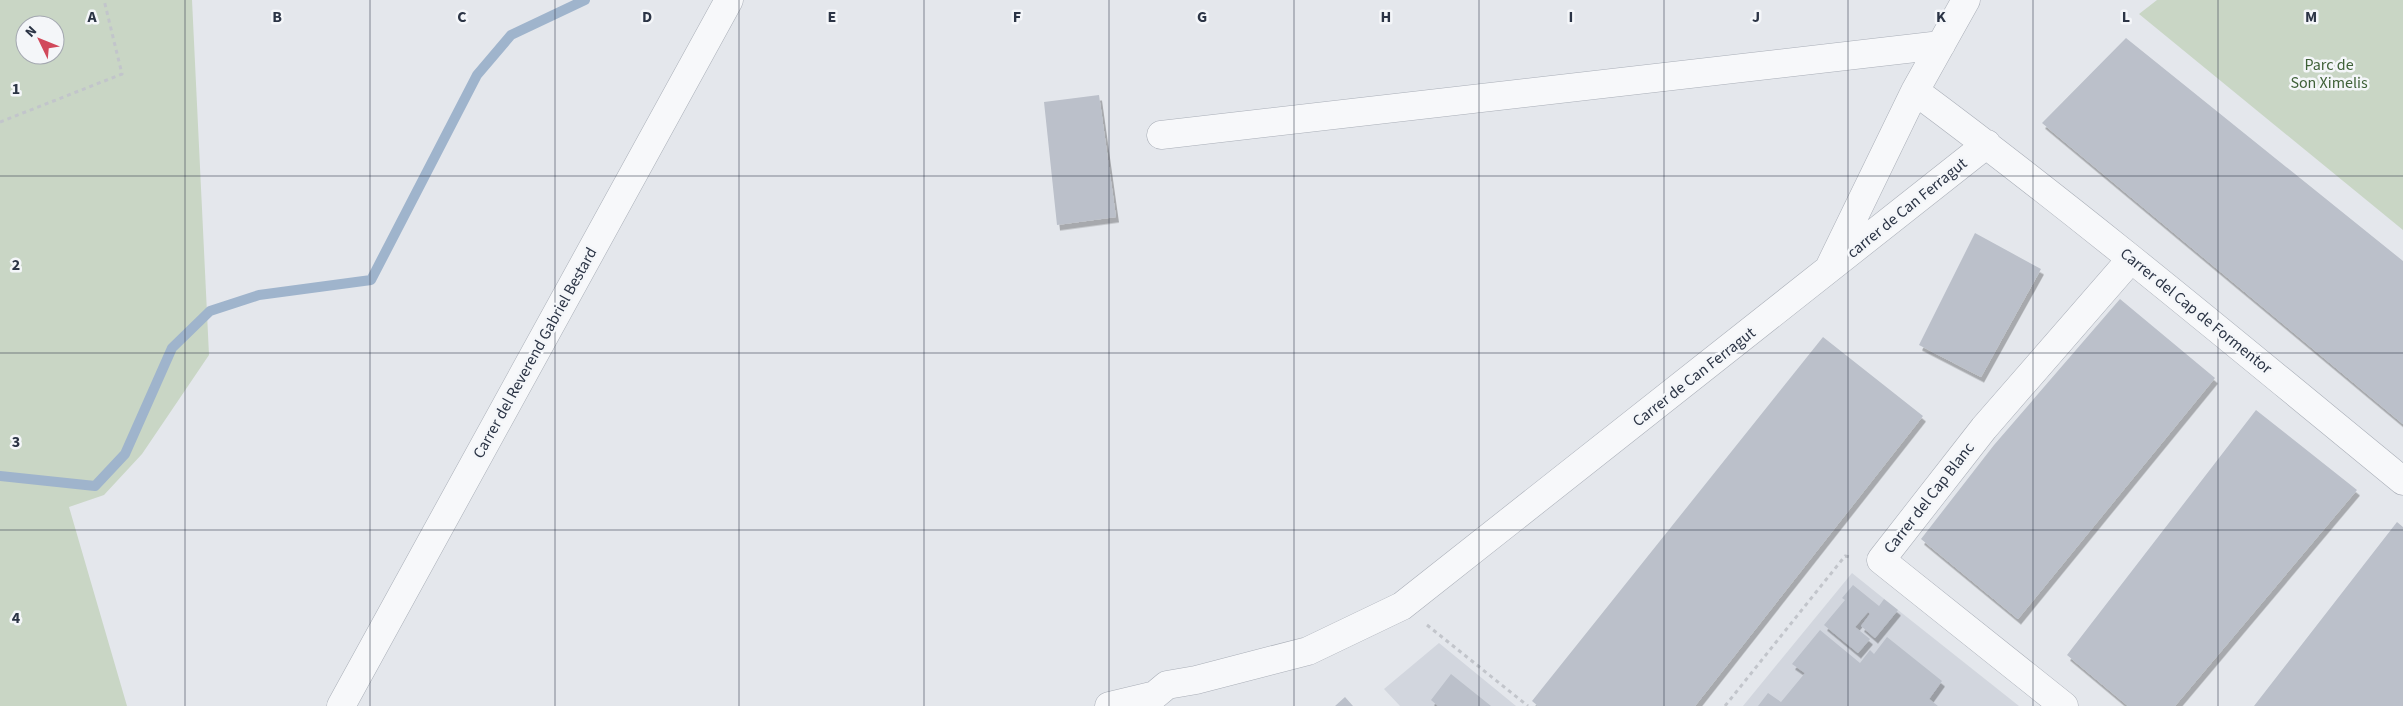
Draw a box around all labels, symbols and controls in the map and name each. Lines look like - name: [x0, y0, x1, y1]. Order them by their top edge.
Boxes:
- text: A: [86, 6, 97, 28]
- text: B: [272, 6, 282, 28]
- text: C: [457, 6, 467, 28]
- text: D: [642, 6, 652, 28]
- text: E: [828, 6, 836, 28]
- text: F: [1013, 6, 1021, 28]
- text: G: [1197, 6, 1207, 28]
- text: H: [1381, 6, 1391, 28]
- text: I: [1569, 6, 1573, 28]
- text: J: [1752, 6, 1760, 28]
- text: K: [1936, 6, 1946, 28]
- text: L: [2122, 6, 2130, 28]
- text: M: [2305, 6, 2317, 28]
- north arrow: [15, 15, 65, 65]
- text: N: [21, 22, 42, 42]
- park label: Parc de Son Ximelis: [2290, 54, 2368, 94]
- text: 1: [12, 78, 20, 100]
- street label: carrer de Can Ferragut: [1842, 152, 1972, 263]
- street label: Carrer del Cap de Formentor: [2115, 243, 2277, 379]
- street label: Carrer del Reverend Gabriel Bestard: [468, 244, 602, 462]
- text: 2: [12, 254, 20, 276]
- street label: Carrer de Can Ferragut: [1628, 322, 1761, 432]
- text: 3: [12, 431, 20, 453]
- street label: Carrer del Cap Blanc: [1879, 438, 1979, 558]
- text: 4: [12, 607, 21, 629]

